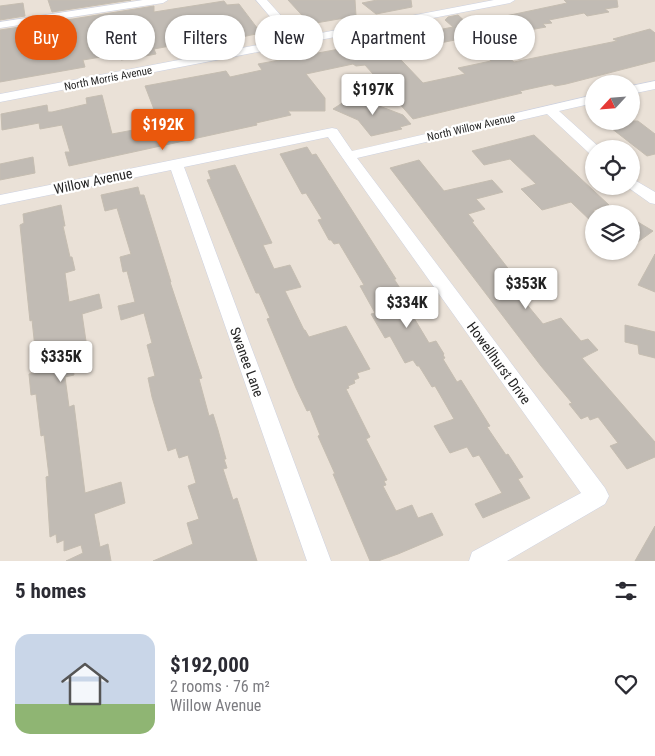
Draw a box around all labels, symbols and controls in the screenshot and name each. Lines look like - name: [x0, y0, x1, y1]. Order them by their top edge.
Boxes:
- chip: Buy: [15, 15, 77, 60]
- chip: Rent: [87, 15, 155, 60]
- chip: Filters: [165, 15, 245, 60]
- chip: New: [255, 15, 323, 60]
- chip: Apartment: [333, 15, 444, 60]
- chip: House: [454, 15, 535, 60]
- street label: North Morris Avenue: [63, 64, 153, 93]
- pin: $197K: [338, 74, 408, 116]
- north arrow: [585, 75, 640, 130]
- map controls: [585, 75, 640, 260]
- text: $197K: [352, 80, 394, 99]
- pin: $192K: [128, 108, 198, 151]
- street label: North Willow Avenue: [426, 111, 516, 144]
- text: $192K: [142, 115, 184, 134]
- button: locate: [585, 140, 640, 195]
- street label: Willow Avenue: [52, 165, 134, 197]
- button: layers: [585, 205, 640, 260]
- pin: $353K: [491, 268, 561, 310]
- text: $353K: [505, 274, 547, 293]
- pin: $334K: [372, 286, 442, 329]
- text: $334K: [386, 293, 428, 312]
- street label: Howellhurst Drive: [464, 319, 534, 407]
- street label: Swanee Lane: [227, 325, 267, 399]
- pin: $335K: [26, 340, 96, 383]
- text: $335K: [40, 347, 82, 366]
- icon: filters: [612, 577, 640, 605]
- text: 5 homes: [15, 579, 86, 603]
- text: $192,000: [170, 653, 249, 677]
- icon: home: [55, 654, 115, 714]
- icon: heart: [612, 670, 640, 698]
- text: 2 rooms · 76 m²: [170, 677, 270, 696]
- text: Willow Avenue: [170, 696, 261, 715]

